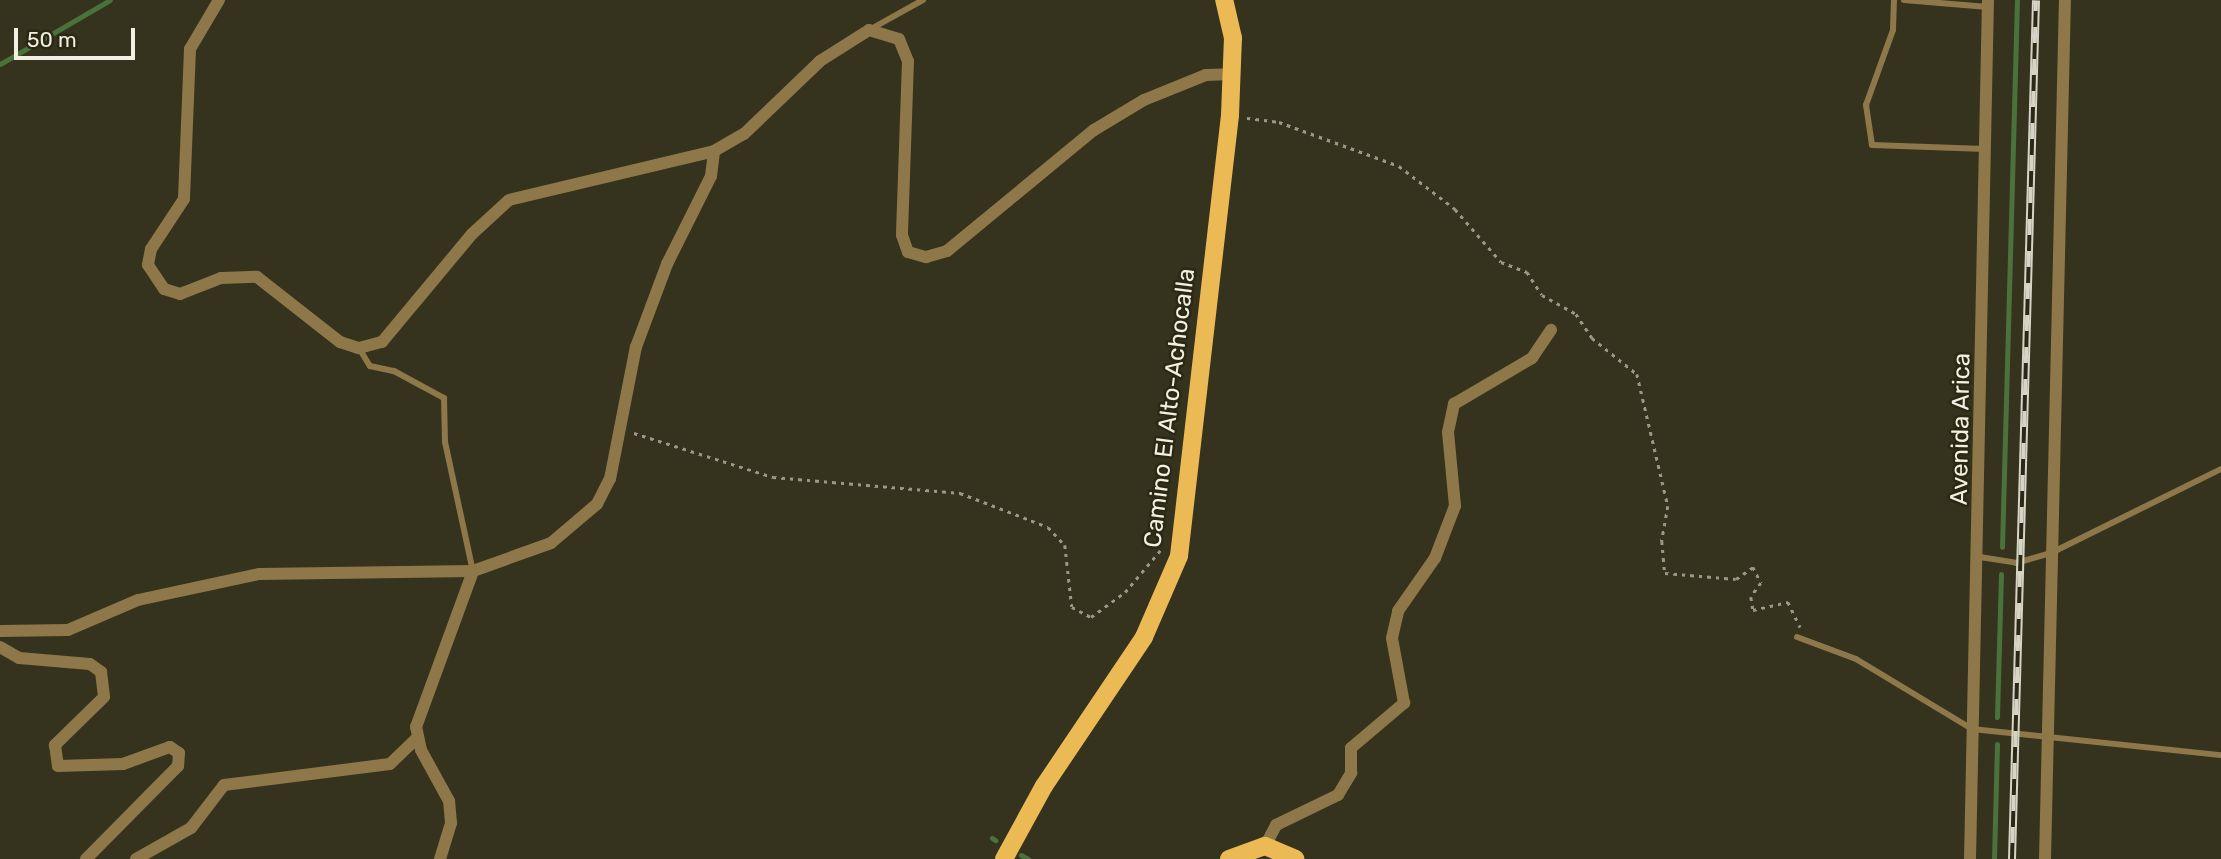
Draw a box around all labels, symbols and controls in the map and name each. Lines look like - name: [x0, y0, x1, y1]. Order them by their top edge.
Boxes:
- scale bar: [18, 14, 138, 58]
- text: 50 m: [27, 27, 77, 52]
- street label: Camino El Alto-Achocalla: [1139, 266, 1201, 550]
- street label: Avenida Arica: [1945, 352, 1977, 506]

